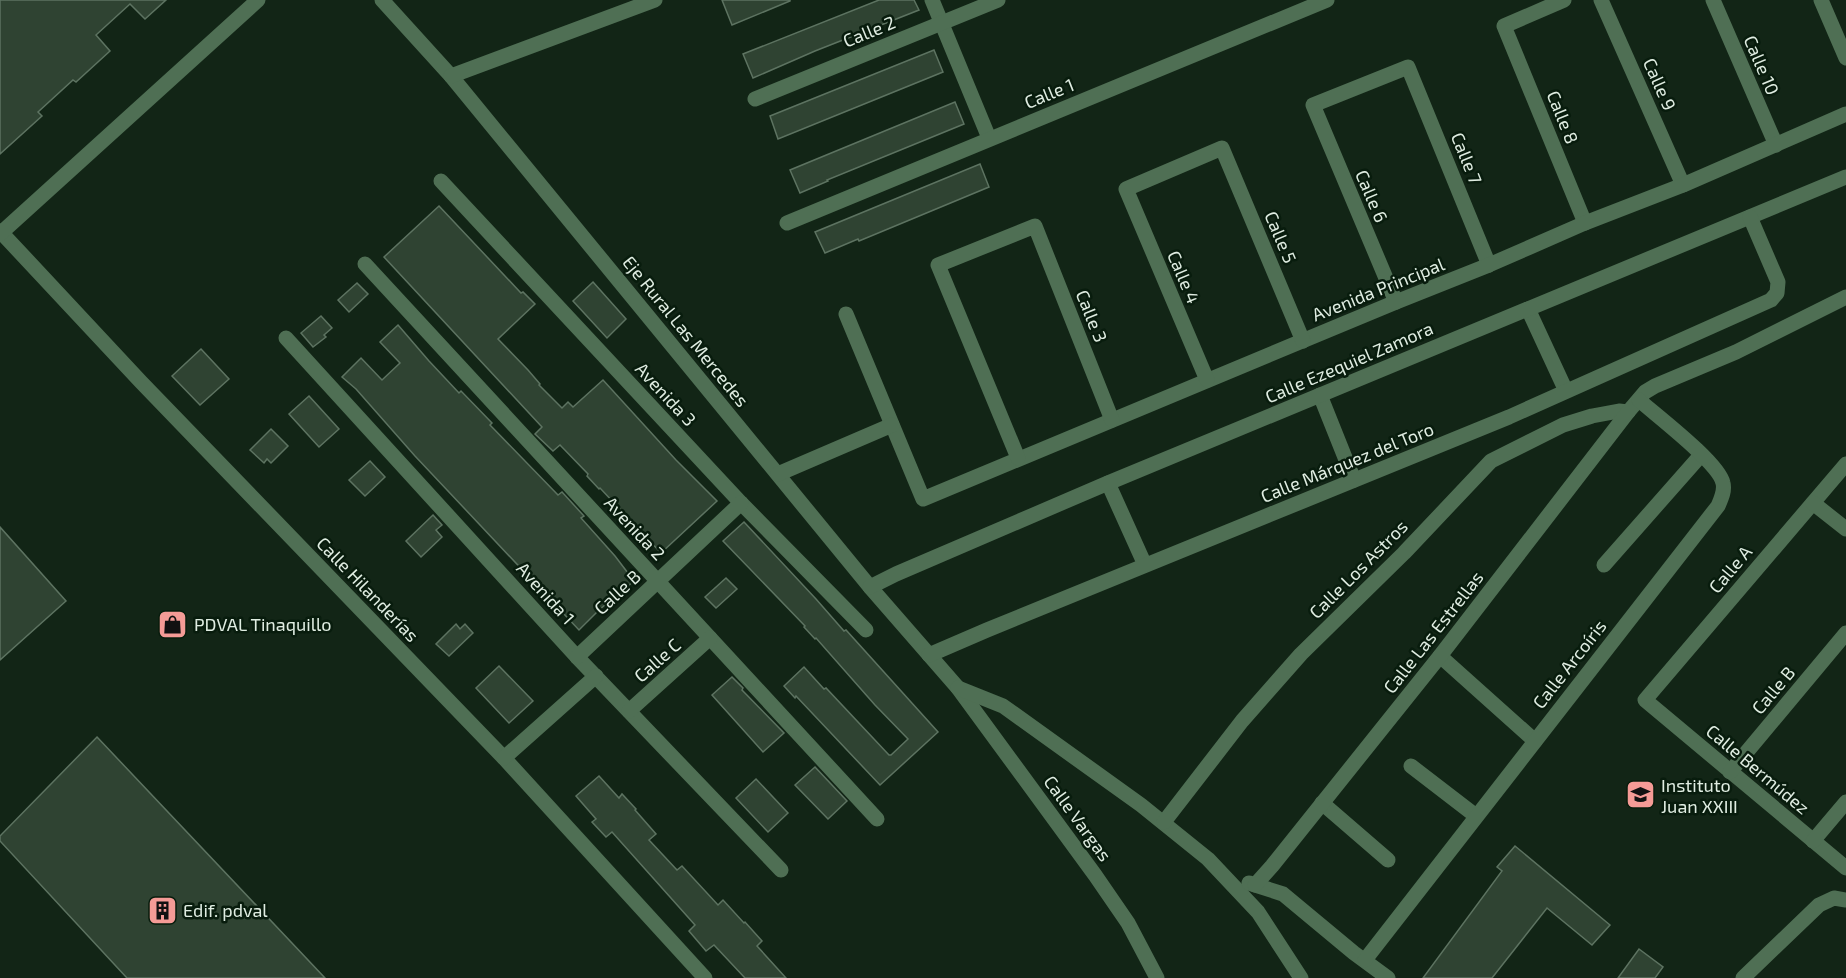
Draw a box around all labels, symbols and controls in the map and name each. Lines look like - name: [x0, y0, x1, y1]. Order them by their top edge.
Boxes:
- street label: Calle 2: [840, 11, 898, 51]
- street label: Calle 10: [1740, 32, 1784, 98]
- street label: Calle 9: [1639, 54, 1681, 114]
- street label: Calle 1: [1021, 73, 1077, 113]
- street label: Calle 8: [1542, 87, 1584, 147]
- street label: Calle 7: [1447, 129, 1487, 187]
- street label: Calle 6: [1351, 166, 1393, 226]
- street label: Calle 5: [1260, 208, 1302, 266]
- street label: Calle 4: [1163, 247, 1205, 307]
- street label: Eje Rural Las Mercedes: [618, 251, 754, 411]
- street label: Avenida Principal: [1309, 252, 1448, 326]
- street label: Calle 3: [1072, 287, 1112, 345]
- street label: Calle Ezequiel Zamora: [1262, 317, 1436, 407]
- street label: Avenida 3: [631, 358, 701, 430]
- street label: Calle Márquez del Toro: [1257, 417, 1437, 507]
- street label: Avenida 2: [600, 492, 670, 564]
- street label: Calle Los Astros: [1304, 515, 1412, 623]
- street label: Calle Hilanderías: [312, 532, 424, 646]
- street label: Calle A: [1704, 540, 1757, 597]
- street label: Avenida 1: [512, 557, 580, 629]
- street label: Calle B: [589, 565, 645, 619]
- street label: Calle Las Estrellas: [1378, 566, 1488, 698]
- shop icon: PDVAL Tinaquillo: [157, 608, 189, 640]
- place label: PDVAL Tinaquillo: [194, 613, 332, 635]
- street label: Calle Arcoíris: [1528, 615, 1610, 713]
- street label: Calle C: [629, 633, 685, 687]
- street label: Calle B: [1747, 662, 1799, 718]
- street label: Calle Bermúdez: [1702, 720, 1814, 818]
- street label: Calle Vargas: [1040, 771, 1116, 865]
- place label: Instituto Juan XXIII: [1661, 774, 1738, 817]
- school or university icon: Instituto Juan XXIII: [1624, 779, 1656, 811]
- building icon: Edif. pdval: [146, 894, 178, 926]
- place label: Edif. pdval: [183, 899, 268, 921]

